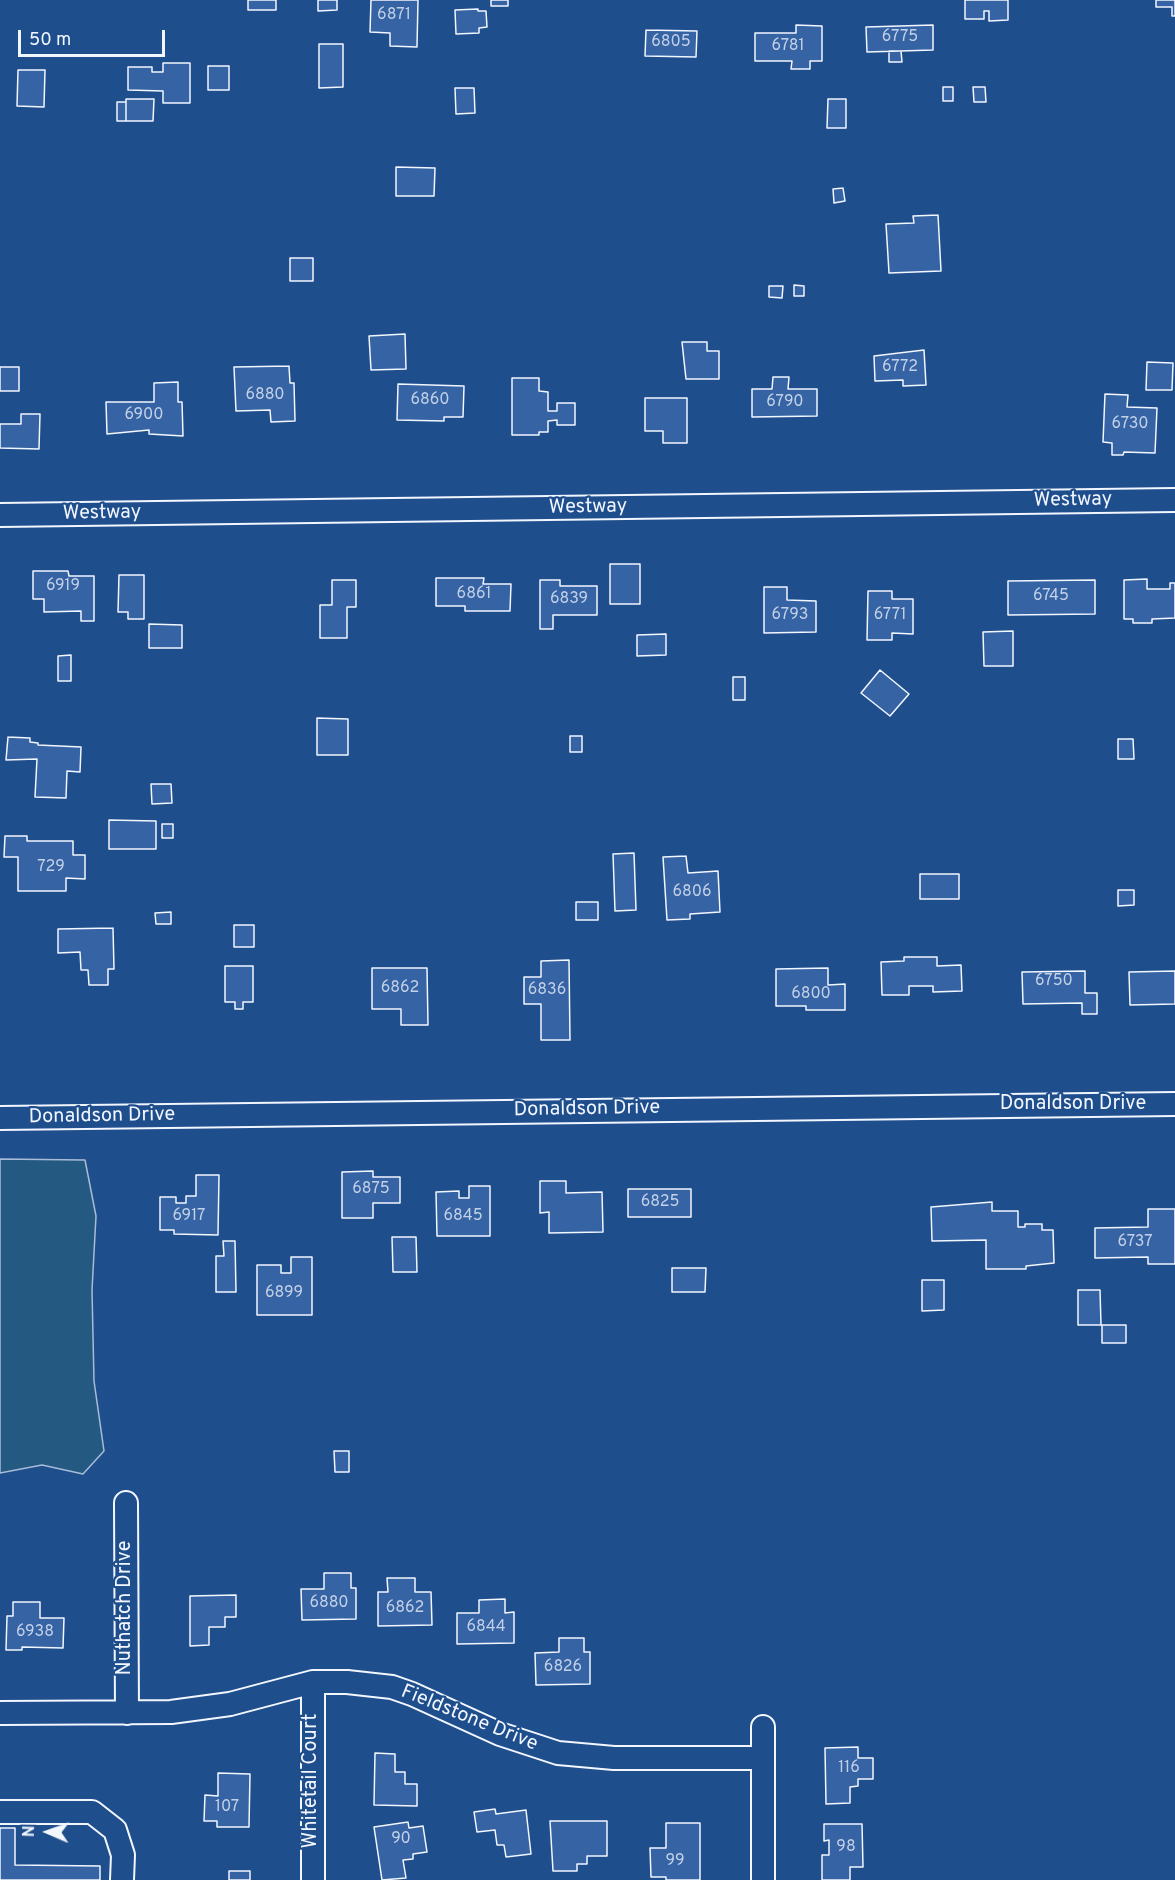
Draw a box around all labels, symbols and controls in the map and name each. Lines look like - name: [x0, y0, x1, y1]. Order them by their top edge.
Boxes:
- house number: 6871: [377, 6, 411, 26]
- scale bar: [21, 18, 168, 56]
- house number: 6775: [882, 28, 918, 48]
- text: 50 m: [29, 29, 71, 52]
- house number: 6805: [651, 33, 691, 53]
- house number: 6781: [772, 37, 804, 57]
- house number: 6772: [882, 358, 918, 378]
- house number: 6880: [245, 386, 285, 406]
- house number: 6860: [410, 391, 450, 411]
- house number: 6790: [766, 393, 804, 413]
- house number: 6900: [125, 406, 163, 426]
- house number: 6730: [1111, 415, 1149, 435]
- street label: Westway: [1034, 488, 1112, 514]
- street label: Westway: [549, 495, 627, 521]
- street label: Westway: [63, 501, 141, 527]
- house number: 6919: [46, 577, 80, 597]
- house number: 6861: [457, 585, 491, 605]
- house number: 6745: [1033, 587, 1069, 607]
- house number: 6839: [550, 590, 588, 610]
- house number: 6793: [772, 606, 808, 626]
- house number: 6771: [874, 606, 906, 626]
- house number: 729: [37, 858, 65, 878]
- house number: 6806: [673, 883, 711, 903]
- house number: 6750: [1035, 972, 1073, 992]
- house number: 6862: [381, 979, 419, 999]
- house number: 6836: [528, 981, 566, 1001]
- house number: 6800: [791, 985, 831, 1005]
- street label: Donaldson Drive: [1000, 1093, 1146, 1117]
- street label: Donaldson Drive: [514, 1097, 660, 1123]
- street label: Donaldson Drive: [29, 1104, 175, 1130]
- house number: 6875: [352, 1180, 390, 1200]
- house number: 6825: [641, 1193, 679, 1213]
- house number: 6917: [173, 1207, 205, 1227]
- house number: 6845: [443, 1207, 483, 1227]
- house number: 6737: [1117, 1233, 1153, 1253]
- house number: 6899: [265, 1284, 303, 1304]
- street label: Nuthatch Drive: [114, 1541, 138, 1675]
- house number: 6880: [309, 1594, 349, 1614]
- house number: 6862: [386, 1599, 424, 1619]
- house number: 6844: [466, 1618, 506, 1638]
- house number: 6938: [16, 1623, 54, 1643]
- house number: 6826: [544, 1658, 582, 1678]
- street label: Fieldstone Drive: [397, 1681, 541, 1757]
- street label: Whitetail Court: [300, 1713, 324, 1849]
- house number: 116: [838, 1759, 860, 1779]
- house number: 107: [215, 1798, 239, 1818]
- north arrow: [18, 1802, 78, 1862]
- text: N: [20, 1825, 40, 1837]
- house number: 90: [391, 1830, 411, 1850]
- house number: 98: [836, 1838, 856, 1858]
- house number: 99: [665, 1852, 685, 1872]

